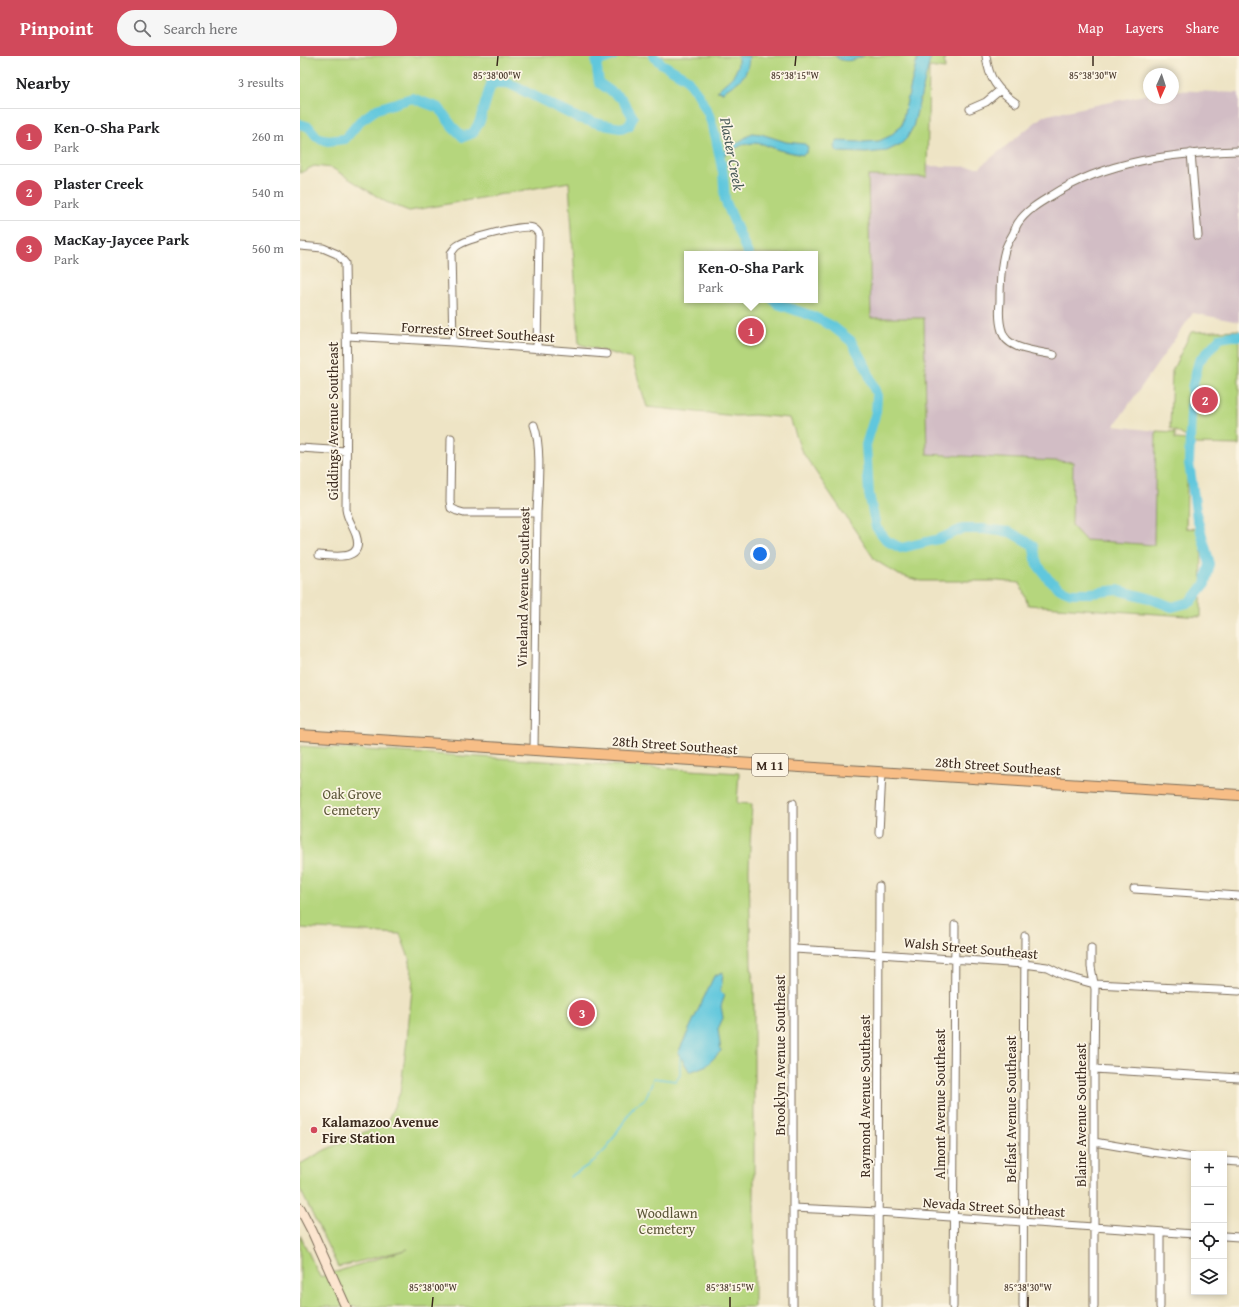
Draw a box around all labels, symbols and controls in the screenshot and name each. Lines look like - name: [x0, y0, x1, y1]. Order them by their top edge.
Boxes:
- search box: [117, 10, 397, 46]
- text: Pinpoint: [20, 14, 93, 42]
- icon: search: [131, 17, 153, 39]
- text: Search here: [163, 18, 237, 39]
- text: Map: [1078, 18, 1104, 38]
- text: Layers: [1126, 18, 1164, 38]
- text: Share: [1186, 18, 1219, 38]
- text: 85°38'00"W: [473, 68, 521, 83]
- text: 85°38'15"W: [771, 68, 819, 83]
- text: 85°38'30"W: [1069, 68, 1117, 83]
- north arrow: [1143, 68, 1179, 104]
- text: Nearby: [16, 70, 70, 95]
- text: 3 results: [238, 73, 284, 92]
- water label: Plaster Creek: [715, 114, 750, 192]
- text: Ken-O-Sha Park: [54, 117, 160, 138]
- text: 1: [26, 127, 32, 146]
- text: 260 m: [252, 127, 284, 146]
- text: Park: [54, 138, 79, 157]
- text: Plaster Creek: [54, 173, 143, 194]
- text: 2: [26, 183, 32, 202]
- text: 540 m: [252, 183, 284, 202]
- text: Park: [54, 194, 79, 213]
- text: MacKay-Jaycee Park: [54, 229, 189, 250]
- text: 3: [26, 239, 32, 258]
- text: 560 m: [252, 239, 284, 258]
- text: Park: [54, 250, 79, 269]
- popup: [684, 251, 818, 303]
- text: Ken-O-Sha Park: [698, 257, 804, 278]
- text: Park: [698, 278, 723, 297]
- pin: 1: [738, 316, 764, 346]
- street label: Forrester Street Southeast: [401, 317, 555, 347]
- street label: Giddings Avenue Southeast: [323, 342, 343, 500]
- pin: 2: [1192, 385, 1218, 415]
- street label: Vineland Avenue Southeast: [512, 506, 534, 667]
- your location: [750, 544, 770, 564]
- street label: 28th Street Southeast: [611, 731, 739, 759]
- street label: 28th Street Southeast: [934, 752, 1062, 780]
- road number: M 11: [752, 754, 788, 776]
- park label: Oak Grove Cemetery: [322, 784, 382, 820]
- street label: Walsh Street Southeast: [903, 932, 1039, 964]
- street label: Brooklyn Avenue Southeast: [770, 975, 790, 1135]
- pin: 3: [569, 998, 595, 1028]
- street label: Raymond Avenue Southeast: [855, 1015, 875, 1177]
- street label: Almont Avenue Southeast: [930, 1028, 950, 1180]
- street label: Belfast Avenue Southeast: [1001, 1035, 1021, 1183]
- street label: Blaine Avenue Southeast: [1071, 1043, 1091, 1187]
- place label: Kalamazoo Avenue Fire Station: [322, 1112, 439, 1148]
- marker: Kalamazoo Avenue Fire Station: [309, 1125, 319, 1135]
- map controls: [1191, 1151, 1227, 1295]
- button: +: [1191, 1151, 1227, 1187]
- button: −: [1191, 1187, 1227, 1223]
- street label: Nevada Street Southeast: [922, 1192, 1066, 1222]
- park label: Woodlawn Cemetery: [636, 1203, 698, 1239]
- button: locate: [1191, 1223, 1227, 1259]
- button: layers: [1191, 1259, 1227, 1295]
- text: 85°38'00"W: [409, 1280, 457, 1295]
- text: 85°38'15"W: [706, 1280, 754, 1295]
- text: 85°38'30"W: [1004, 1280, 1052, 1295]

